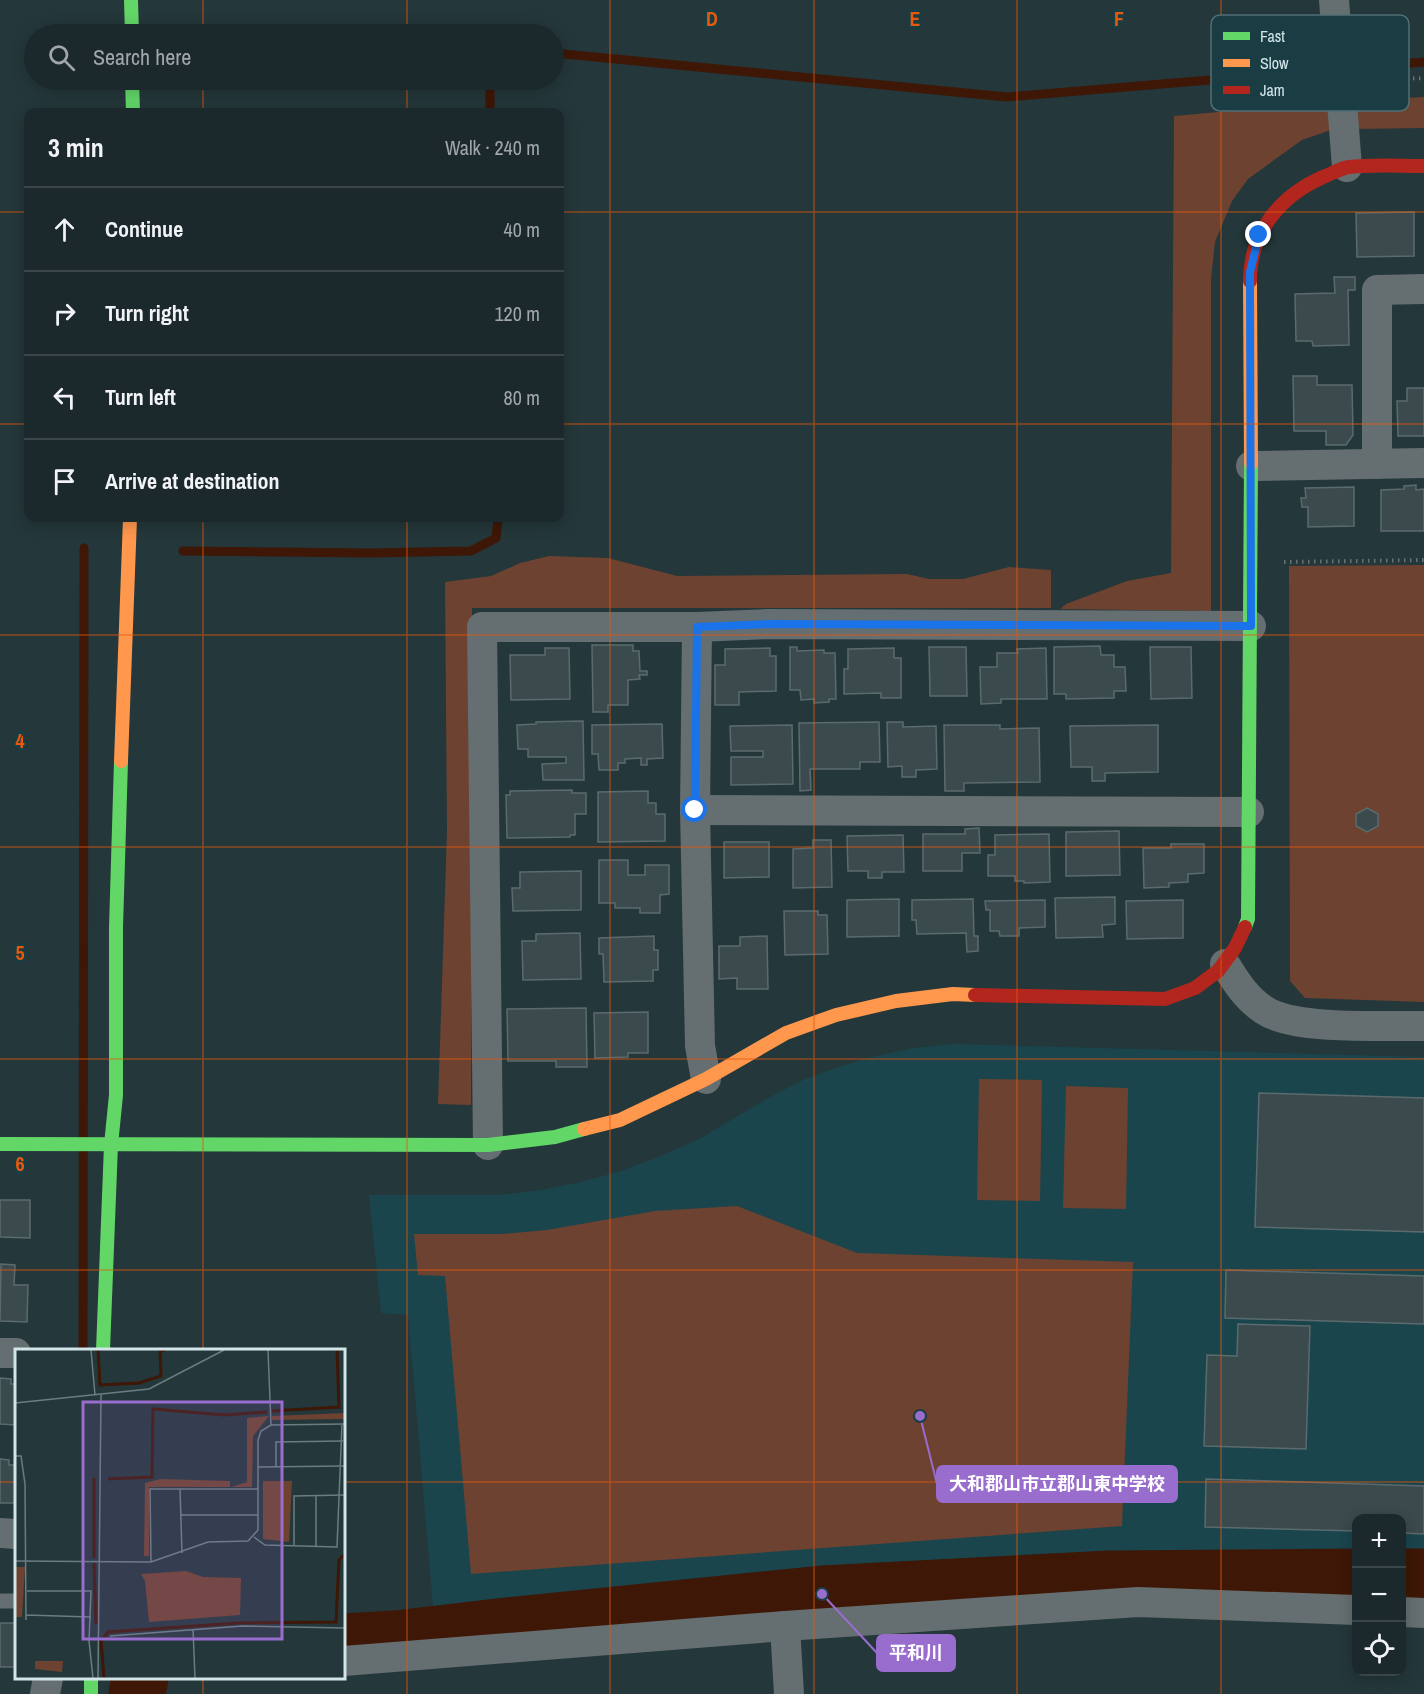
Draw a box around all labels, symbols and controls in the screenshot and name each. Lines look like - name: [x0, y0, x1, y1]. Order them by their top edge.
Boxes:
- text: D: [706, 5, 718, 32]
- text: E: [910, 5, 921, 32]
- text: F: [1114, 5, 1124, 32]
- legend: [1211, 15, 1409, 111]
- search box: [24, 24, 564, 90]
- text: Fast: [1260, 25, 1285, 47]
- icon: search: [45, 41, 78, 74]
- text: Search here: [93, 42, 191, 72]
- text: Slow: [1260, 52, 1289, 74]
- text: Jam: [1260, 79, 1285, 101]
- text: 3 min: [48, 130, 104, 165]
- text: Walk · 240 m: [445, 134, 540, 161]
- icon: ahead: [48, 213, 81, 246]
- text: Continue: [105, 214, 183, 244]
- text: 40 m: [504, 216, 540, 243]
- route end: [1245, 221, 1271, 247]
- icon: right: [48, 297, 81, 330]
- text: Turn right: [105, 298, 189, 328]
- text: 120 m: [494, 300, 540, 327]
- icon: left: [48, 381, 81, 414]
- text: Turn left: [105, 382, 176, 412]
- text: 80 m: [504, 384, 540, 411]
- icon: arrive: [48, 465, 81, 498]
- text: Arrive at destination: [105, 466, 279, 496]
- text: 4: [15, 727, 25, 754]
- route start: [681, 796, 707, 822]
- text: 5: [15, 939, 25, 966]
- text: 6: [15, 1150, 25, 1177]
- inset map: [15, 1349, 345, 1679]
- callout: 大和郡山市立郡山東中学校: [937, 1466, 1177, 1502]
- text: 大和郡山市立郡山東中学校: [949, 1471, 1165, 1496]
- map controls: [1352, 1514, 1406, 1676]
- button: +: [1352, 1514, 1406, 1568]
- button: −: [1352, 1568, 1406, 1622]
- button: locate: [1352, 1622, 1406, 1676]
- callout: 平和川: [877, 1635, 955, 1671]
- text: 平和川: [889, 1640, 943, 1665]

